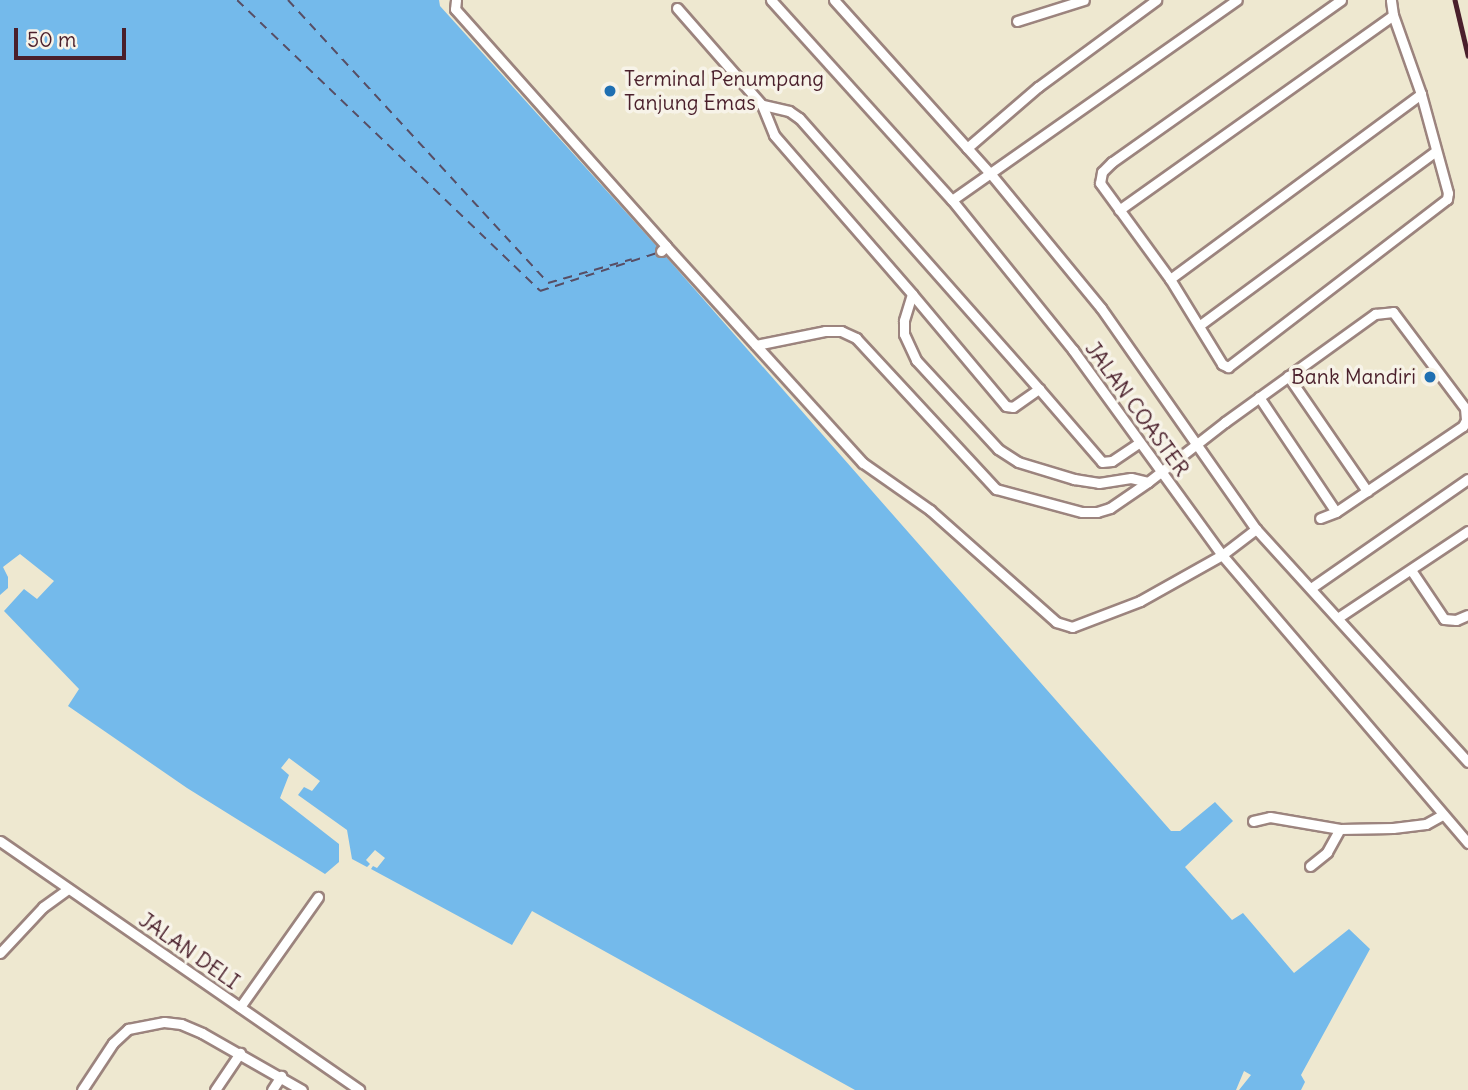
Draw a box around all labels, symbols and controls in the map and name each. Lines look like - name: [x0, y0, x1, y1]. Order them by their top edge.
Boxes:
- scale bar: [18, 14, 130, 58]
- text: 50 m: [27, 26, 76, 53]
- place label: Terminal Penumpang Tanjung Emas: [624, 66, 824, 116]
- marker: Terminal Penumpang Tanjung Emas: [602, 83, 618, 99]
- street label: JALAN COASTER: [1080, 337, 1194, 481]
- place label: Bank Mandiri: [1291, 364, 1416, 390]
- marker: Bank Mandiri: [1422, 369, 1438, 385]
- street label: JALAN DELI: [134, 907, 244, 995]

